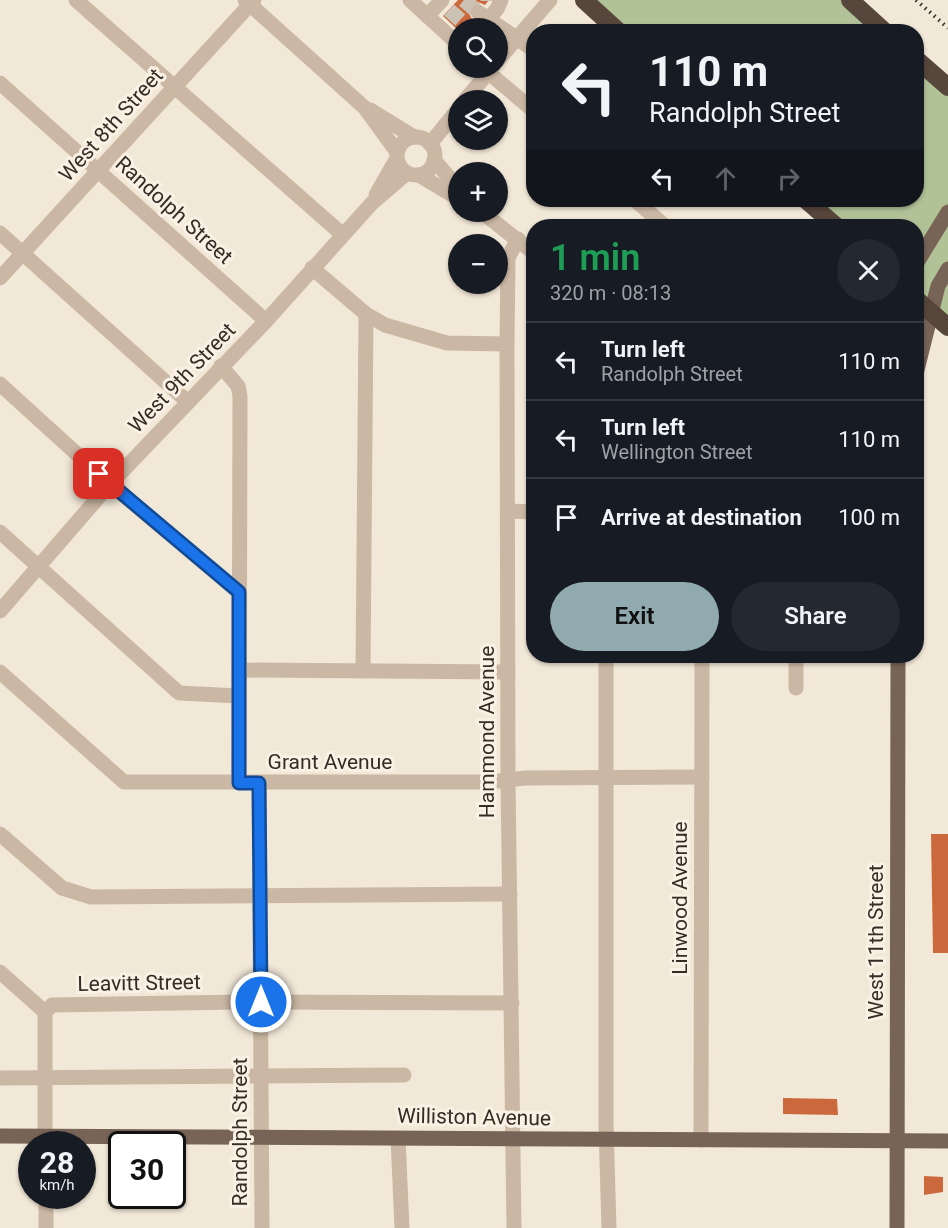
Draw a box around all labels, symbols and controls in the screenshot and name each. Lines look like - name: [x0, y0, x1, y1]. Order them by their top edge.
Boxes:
- map controls: [448, 18, 508, 294]
- button: search: [448, 18, 508, 78]
- text: 110 m: [649, 47, 768, 96]
- icon: left: [550, 48, 628, 126]
- street label: West 8th Street: [54, 64, 168, 186]
- button: layers: [448, 90, 508, 150]
- text: Randolph Street: [649, 97, 840, 129]
- street label: Randolph Street: [111, 151, 237, 269]
- button: +: [448, 162, 508, 222]
- icon: left: [646, 162, 679, 195]
- icon: ahead: [709, 162, 742, 195]
- icon: right: [772, 162, 805, 195]
- button: −: [448, 234, 508, 294]
- text: 1 min: [550, 237, 640, 279]
- button: close: [837, 239, 900, 302]
- text: 320 m · 08:13: [550, 281, 671, 305]
- street label: West 9th Street: [124, 318, 240, 438]
- text: Turn left: [601, 337, 685, 362]
- icon: left: [550, 345, 583, 378]
- text: 110 m: [838, 349, 900, 374]
- text: Randolph Street: [601, 362, 743, 386]
- text: Turn left: [601, 415, 685, 440]
- icon: left: [550, 423, 583, 456]
- text: 110 m: [838, 427, 900, 452]
- text: Wellington Street: [601, 440, 752, 464]
- pin: [73, 448, 124, 499]
- icon: arrive: [82, 457, 115, 490]
- icon: arrive: [550, 501, 583, 534]
- text: Arrive at destination: [601, 505, 802, 530]
- text: 100 m: [838, 505, 900, 530]
- button: Exit: [550, 582, 719, 651]
- button: Share: [731, 582, 900, 651]
- street label: Hammond Avenue: [475, 646, 499, 818]
- street label: Grant Avenue: [268, 750, 392, 774]
- street label: Linwood Avenue: [668, 821, 692, 975]
- street label: West 11th Street: [864, 864, 888, 1020]
- street label: Leavitt Street: [77, 970, 201, 996]
- position arrow: [229, 970, 293, 1034]
- street label: Randolph Street: [228, 1057, 252, 1206]
- street label: Williston Avenue: [397, 1104, 551, 1130]
- speed limit sign: 30: [108, 1131, 186, 1209]
- text: 28: [40, 1145, 74, 1180]
- text: km/h: [39, 1176, 75, 1194]

